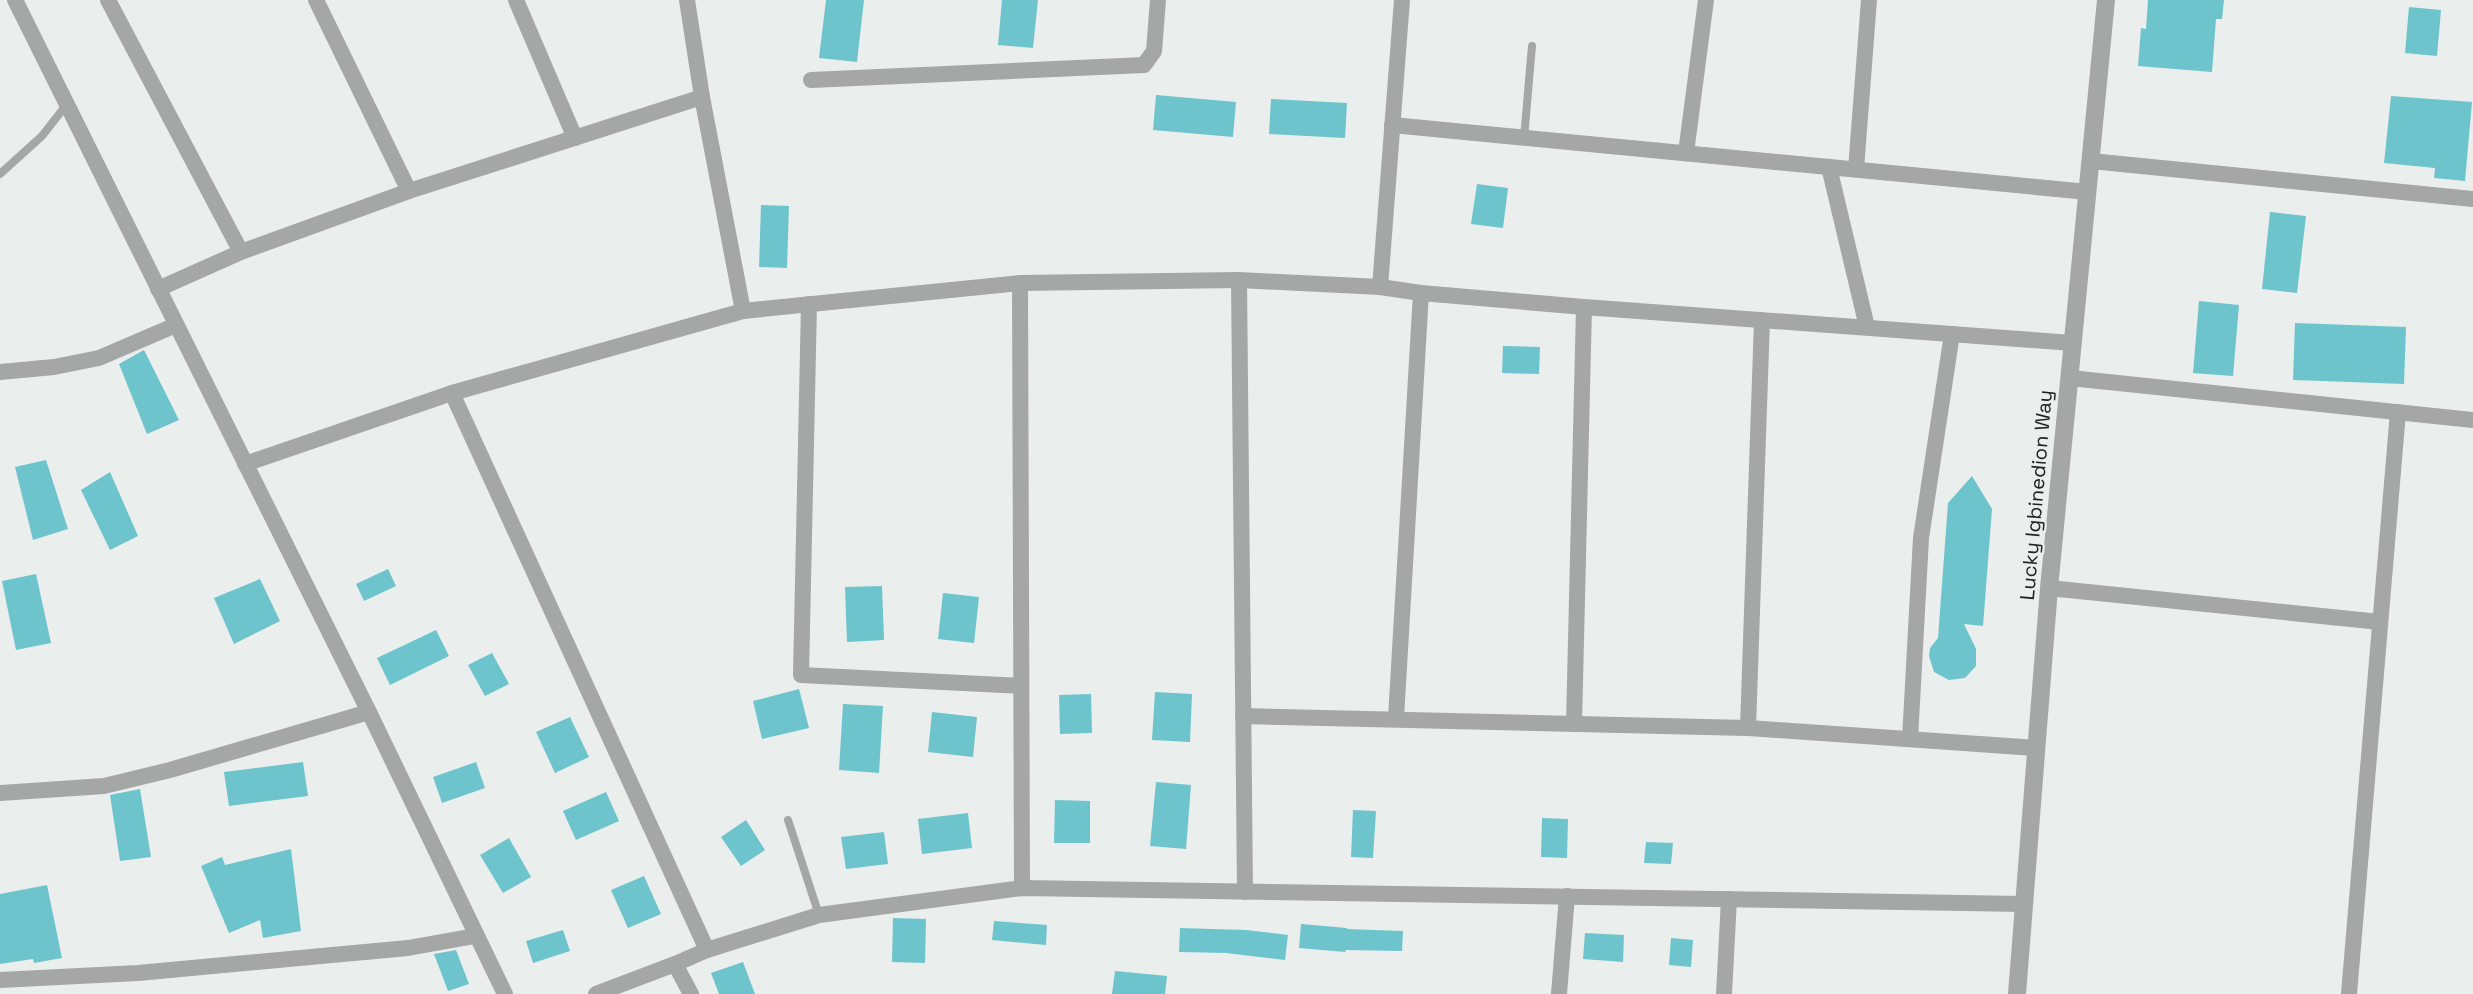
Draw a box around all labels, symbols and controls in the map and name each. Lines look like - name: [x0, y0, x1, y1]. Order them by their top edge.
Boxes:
- street label: Lucky Igbinedion Way: [2014, 389, 2058, 601]

